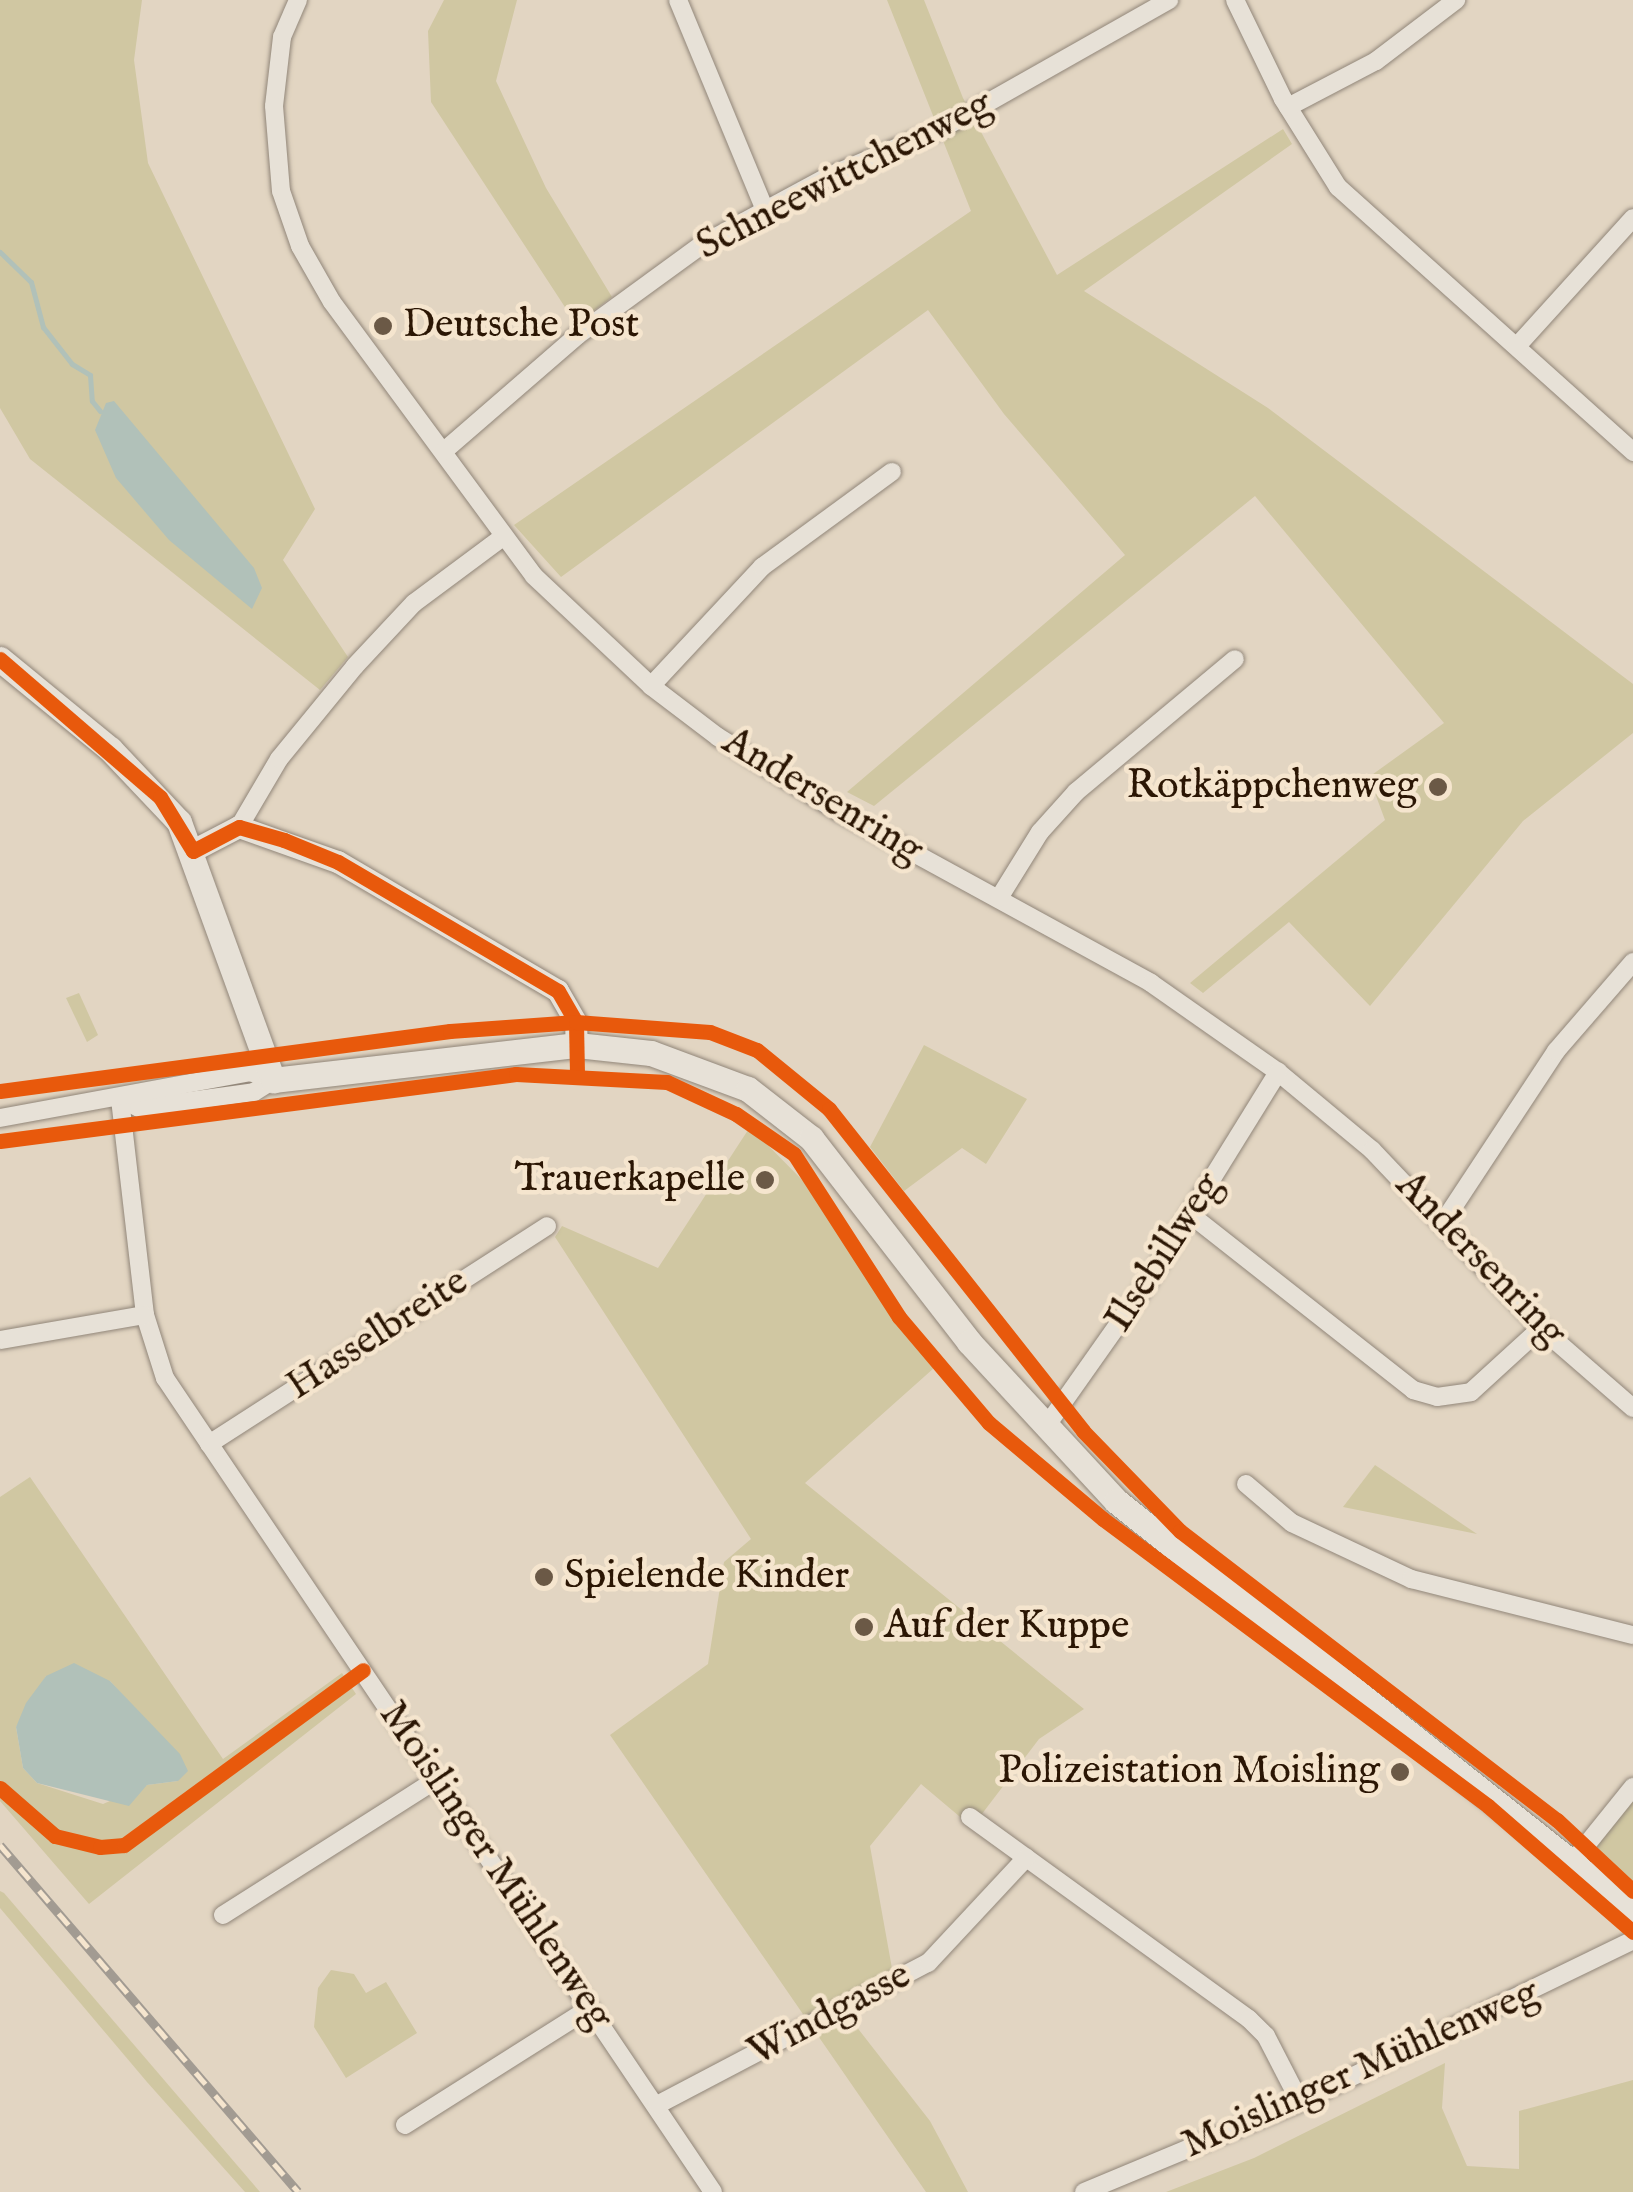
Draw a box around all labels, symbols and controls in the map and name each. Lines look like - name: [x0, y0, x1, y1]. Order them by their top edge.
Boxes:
- street label: Schneewittchenweg: [689, 81, 1001, 271]
- place label: Deutsche Post: [403, 302, 639, 350]
- marker: Deutsche Post: [372, 315, 394, 337]
- street label: Andersenring: [713, 719, 931, 875]
- place label: Rotkäppchenweg: [1127, 763, 1418, 811]
- marker: Rotkäppchenweg: [1427, 776, 1449, 798]
- place label: Trauerkapelle: [515, 1156, 745, 1204]
- street label: Andersenring: [1385, 1162, 1575, 1358]
- street label: Ilsebillweg: [1096, 1165, 1234, 1341]
- marker: Trauerkapelle: [754, 1169, 776, 1191]
- street label: Hasselbreite: [279, 1259, 477, 1411]
- place label: Spielende Kinder: [564, 1553, 849, 1601]
- marker: Spielende Kinder: [533, 1566, 555, 1588]
- place label: Auf der Kuppe: [884, 1603, 1129, 1651]
- marker: Auf der Kuppe: [853, 1616, 875, 1638]
- street label: Moislinger Mühlenweg: [367, 1693, 623, 2039]
- place label: Polizeistation Moisling: [998, 1748, 1380, 1796]
- marker: Polizeistation Moisling: [1389, 1761, 1411, 1783]
- street label: Windgasse: [741, 1952, 919, 2078]
- street label: Moislinger Mühlenweg: [1175, 1970, 1547, 2170]

